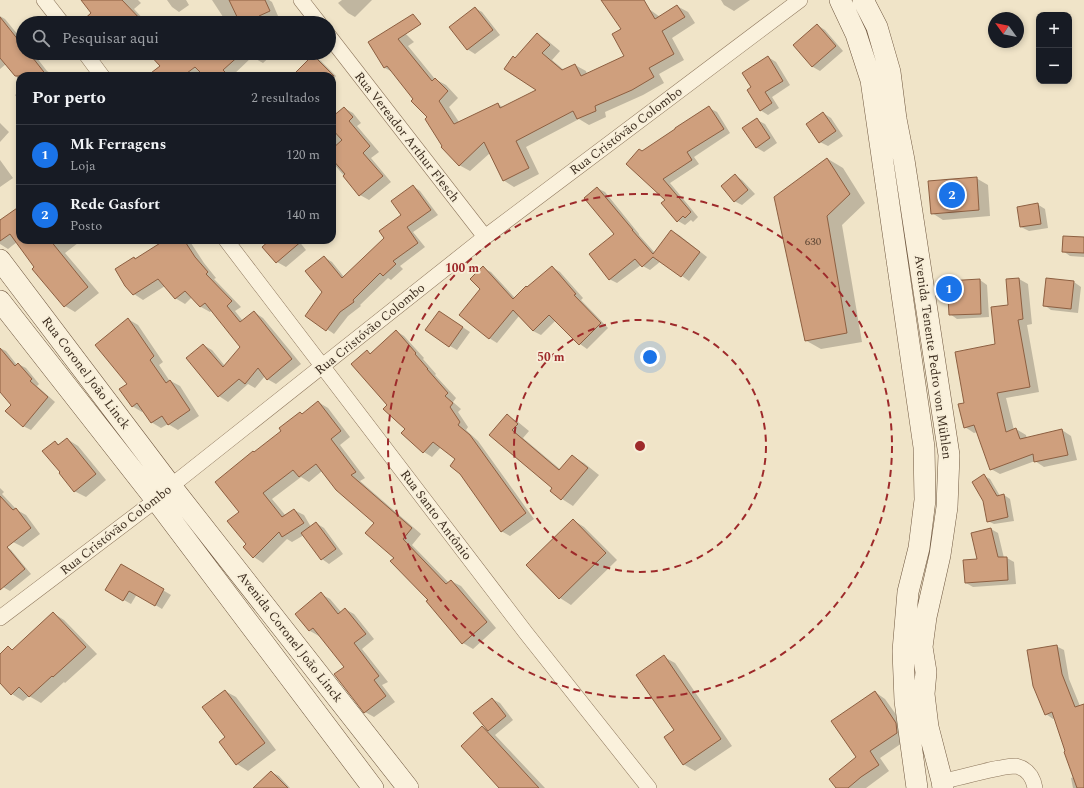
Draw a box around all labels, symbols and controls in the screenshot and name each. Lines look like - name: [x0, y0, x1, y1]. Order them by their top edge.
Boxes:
- north arrow: [988, 12, 1024, 48]
- map controls: [1036, 12, 1072, 84]
- button: +: [1036, 12, 1072, 48]
- search box: [16, 16, 336, 60]
- icon: search: [30, 27, 52, 49]
- text: Pesquisar aqui: [62, 27, 159, 50]
- button: −: [1036, 48, 1072, 84]
- street label: Rua Vereador Arthur Flesch: [349, 67, 465, 207]
- street label: Rua Cristóvão Colombo: [565, 82, 687, 180]
- text: Por perto: [32, 85, 106, 111]
- text: 2 resultados: [251, 88, 320, 108]
- text: Mk Ferragens: [70, 133, 166, 156]
- text: 1: [41, 145, 49, 165]
- text: 120 m: [286, 145, 320, 165]
- text: Loja: [70, 156, 96, 176]
- pin: 2: [939, 180, 965, 210]
- text: Rede Gasfort: [70, 193, 160, 216]
- text: 2: [41, 205, 49, 225]
- text: 140 m: [286, 205, 320, 225]
- text: Posto: [70, 216, 102, 236]
- house number: 630: [805, 233, 822, 250]
- street label: Avenida Tenente Pedro von Mühlen: [909, 253, 957, 461]
- text: 100 m: [445, 259, 479, 278]
- pin: 1: [936, 274, 962, 304]
- street label: Rua Cristóvão Colombo: [311, 278, 429, 380]
- street label: Rua Coronel João Linck: [37, 312, 135, 434]
- your location: [640, 347, 660, 367]
- text: 50 m: [537, 348, 565, 367]
- centre of rings: [633, 439, 647, 453]
- street label: Rua Santo Antônio: [395, 465, 477, 565]
- street label: Rua Cristóvão Colombo: [56, 480, 176, 580]
- street label: Avenida Coronel João Linck: [232, 567, 348, 707]

